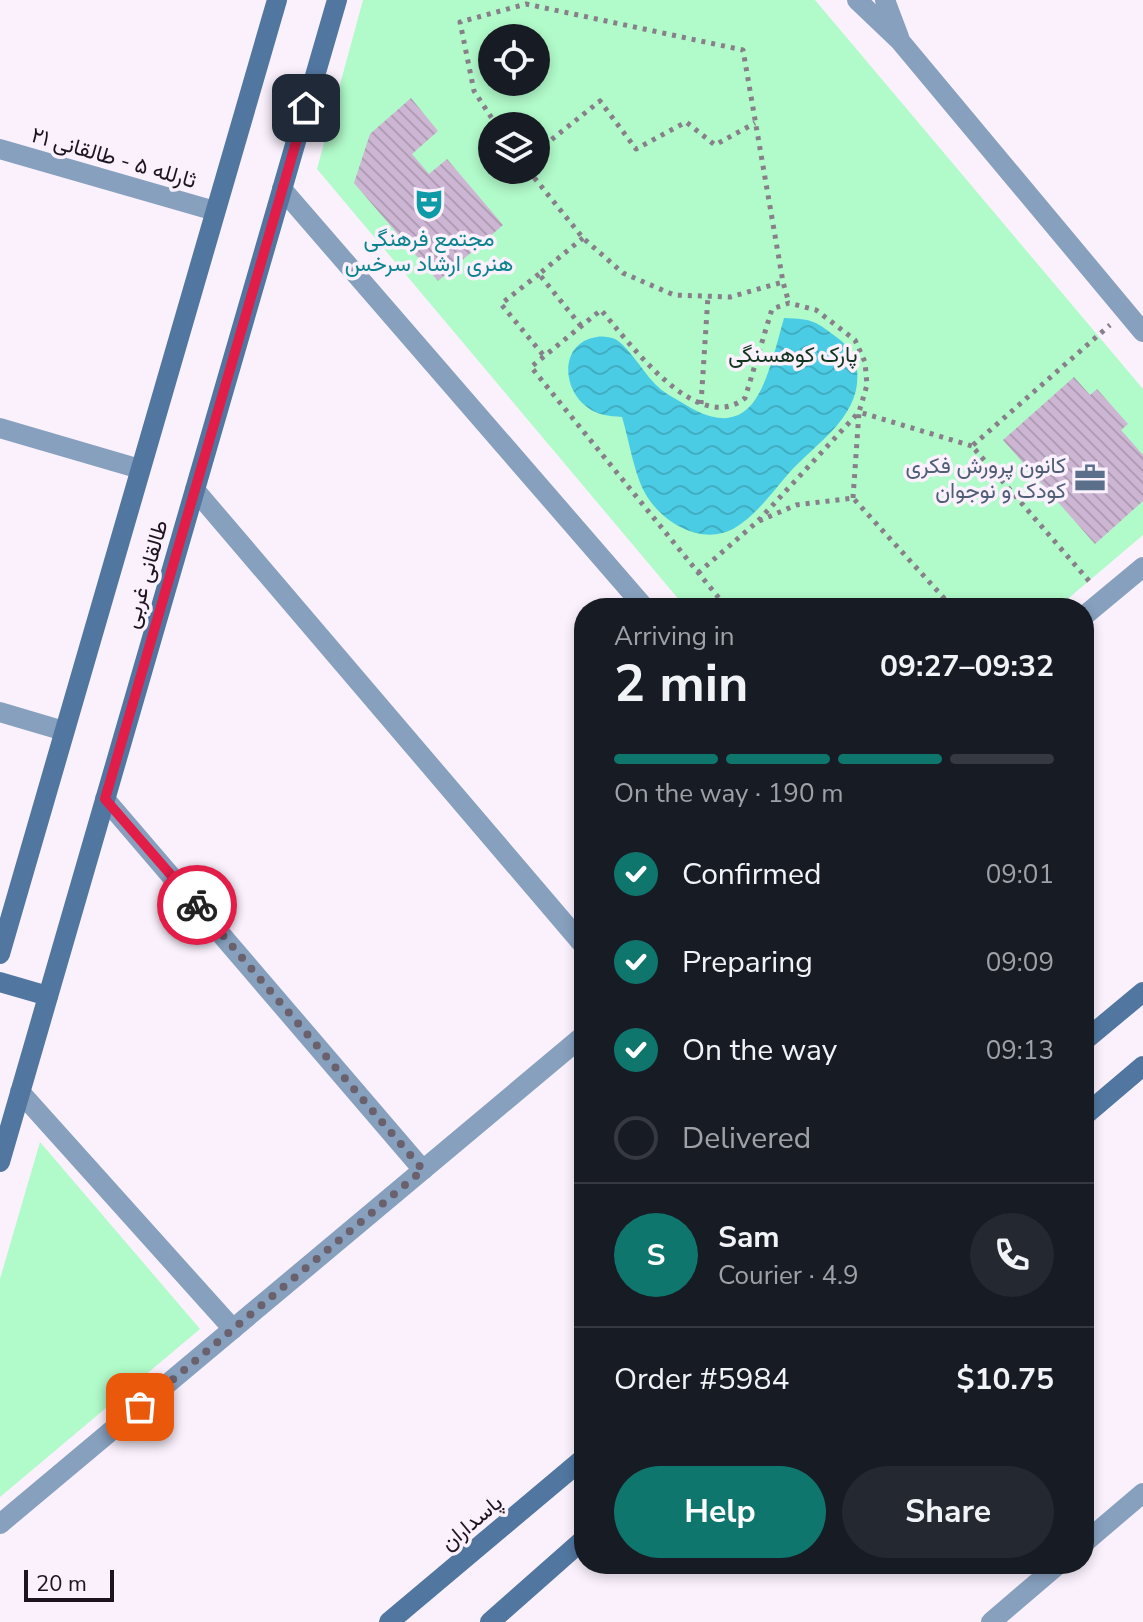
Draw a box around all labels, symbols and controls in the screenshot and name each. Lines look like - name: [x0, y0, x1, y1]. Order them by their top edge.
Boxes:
- map controls: [478, 24, 550, 184]
- button: locate: [478, 24, 550, 96]
- pin: [272, 74, 340, 142]
- icon: home: [284, 86, 328, 130]
- button: layers: [478, 112, 550, 184]
- street label: ثارلله ۵ - طالقانی ۲۱: [28, 120, 200, 196]
- theatre icon: مجتمع فرهنگی هنری ارشاد سرخس: [412, 187, 446, 221]
- place label: مجتمع فرهنگی هنری ارشاد سرخس: [345, 224, 513, 279]
- park label: پارک کوهسنگی: [728, 340, 858, 370]
- place label: کانون پرورش فکری کودک و نوجوان: [906, 451, 1066, 506]
- office icon: کانون پرورش فکری کودک و نوجوان: [1073, 461, 1107, 495]
- street label: طالقانی غربی: [116, 517, 176, 632]
- text: Arriving in: [614, 619, 735, 654]
- text: 09:27–09:32: [880, 646, 1054, 687]
- text: 2 min: [614, 648, 749, 719]
- text: On the way · 190 m: [614, 776, 843, 811]
- icon: check: [614, 852, 658, 896]
- text: Confirmed: [682, 854, 822, 895]
- text: 09:01: [986, 857, 1054, 892]
- courier: [157, 865, 237, 945]
- icon: bike: [175, 883, 219, 927]
- icon: check: [614, 940, 658, 984]
- text: Preparing: [682, 942, 813, 983]
- text: 09:09: [986, 945, 1054, 980]
- icon: check: [614, 1028, 658, 1072]
- text: On the way: [682, 1030, 837, 1071]
- text: 09:13: [986, 1033, 1054, 1068]
- text: Delivered: [682, 1118, 811, 1159]
- button: phone: [970, 1213, 1054, 1297]
- text: Sam: [718, 1217, 780, 1258]
- text: S: [647, 1235, 665, 1276]
- text: Courier · 4.9: [718, 1258, 859, 1293]
- text: Order #5984: [614, 1359, 789, 1400]
- text: $10.75: [957, 1359, 1054, 1400]
- pin: [106, 1373, 174, 1441]
- icon: bag: [118, 1385, 162, 1429]
- button: Help: [614, 1466, 826, 1558]
- button: Share: [842, 1466, 1054, 1558]
- street label: پاسداران: [434, 1488, 509, 1558]
- scale bar: [24, 1566, 114, 1602]
- text: 20 m: [36, 1569, 87, 1599]

